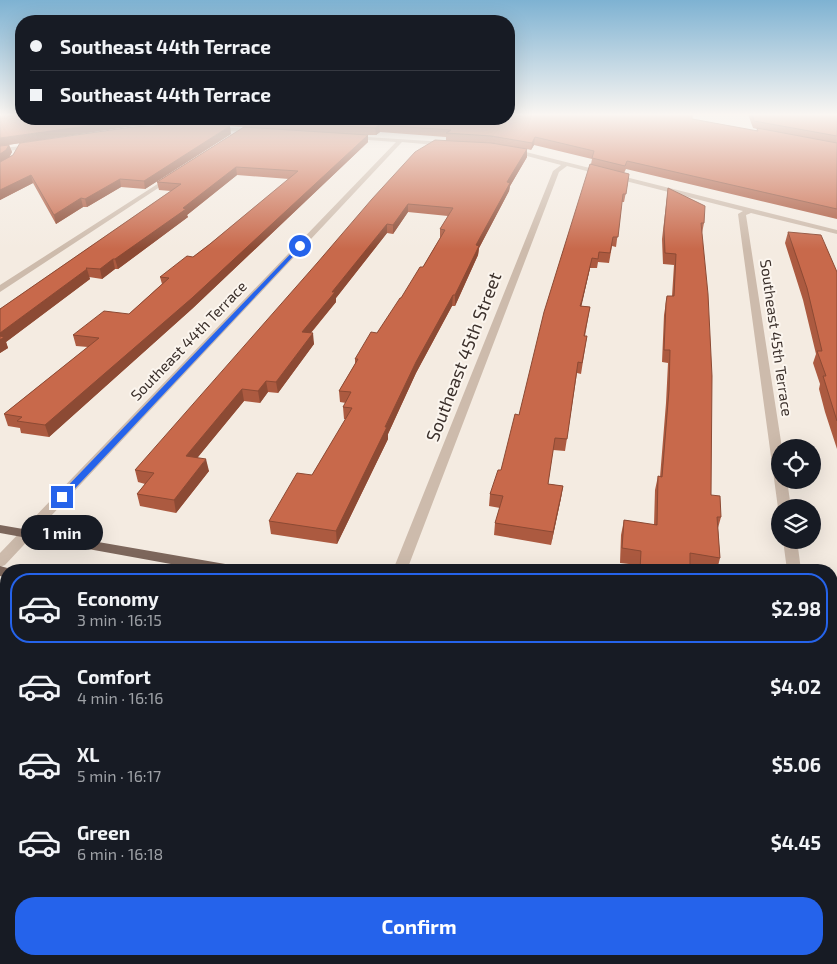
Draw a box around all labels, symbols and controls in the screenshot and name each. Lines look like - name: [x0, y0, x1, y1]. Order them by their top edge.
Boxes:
- text: Southeast 44th Terrace: [60, 35, 271, 58]
- text: Southeast 44th Terrace: [60, 83, 271, 106]
- route start: [289, 235, 311, 257]
- street label: Southeast 45th Terrace: [757, 258, 797, 417]
- street label: Southeast 45th Street: [421, 269, 506, 444]
- street label: Southeast 44th Terrace: [126, 277, 250, 404]
- map controls: [771, 439, 821, 549]
- button: locate: [771, 439, 821, 489]
- route end: [51, 486, 73, 508]
- button: layers: [771, 499, 821, 549]
- callout: 1 min: [21, 514, 103, 550]
- text: 1 min: [43, 523, 81, 542]
- icon: car: [17, 586, 62, 631]
- text: Economy: [77, 587, 159, 610]
- text: $2.98: [771, 597, 821, 620]
- text: 3 min · 16:15: [77, 610, 162, 629]
- icon: car: [17, 664, 62, 709]
- text: Comfort: [77, 665, 151, 688]
- text: $4.02: [770, 675, 821, 698]
- text: 4 min · 16:16: [77, 688, 163, 707]
- icon: car: [17, 742, 62, 787]
- text: XL: [77, 743, 99, 766]
- text: $5.06: [772, 753, 821, 776]
- text: 5 min · 16:17: [77, 766, 161, 785]
- icon: car: [17, 820, 62, 865]
- text: Green: [77, 821, 130, 844]
- text: $4.45: [771, 831, 821, 854]
- text: 6 min · 16:18: [77, 844, 163, 863]
- button: Confirm: [15, 897, 823, 955]

